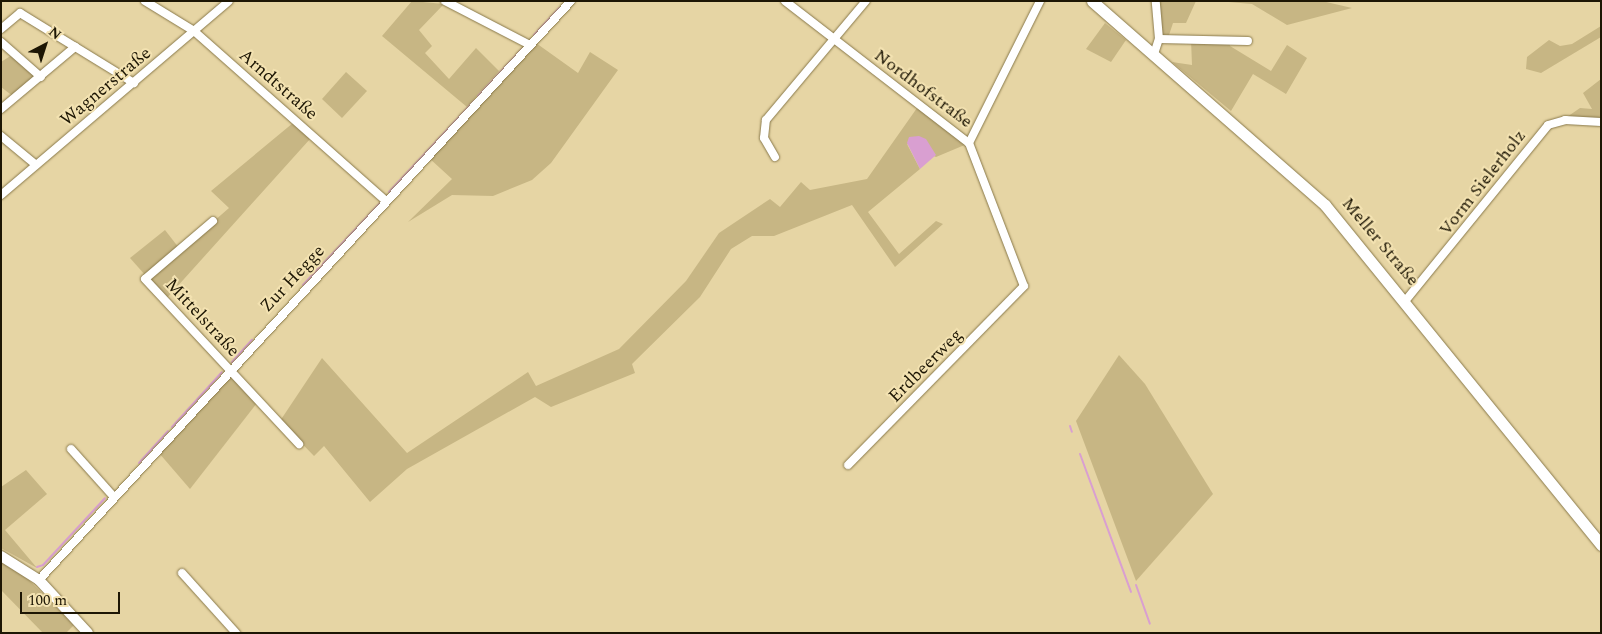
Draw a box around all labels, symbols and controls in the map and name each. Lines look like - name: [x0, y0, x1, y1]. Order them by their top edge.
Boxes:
- north arrow: [20, 20, 70, 70]
- text: N: [44, 21, 66, 45]
- street label: Wagnerstraße: [56, 43, 156, 131]
- street label: Arndtstraße: [234, 45, 322, 125]
- street label: Nordhofstraße: [870, 45, 976, 133]
- street label: Vorm Sielerholz: [1435, 126, 1531, 240]
- street label: Meller Straße: [1337, 193, 1423, 291]
- street label: Zur Hegge: [256, 241, 330, 317]
- street label: Mittelstraße: [160, 274, 244, 362]
- street label: Erdbeerweg: [885, 325, 967, 407]
- scale bar: [22, 582, 122, 614]
- text: 100 m: [28, 589, 67, 612]

